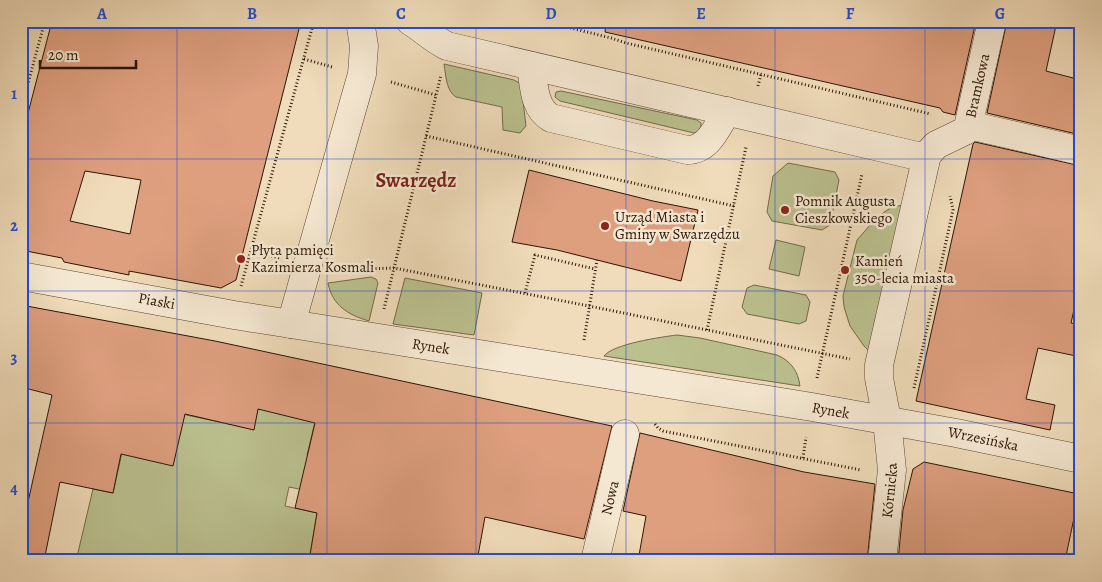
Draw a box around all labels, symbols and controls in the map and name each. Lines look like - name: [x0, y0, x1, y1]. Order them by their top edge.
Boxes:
- text: A: [96, 3, 108, 25]
- text: B: [247, 3, 257, 25]
- text: C: [396, 3, 406, 25]
- text: D: [545, 3, 557, 25]
- text: E: [696, 3, 706, 25]
- text: F: [846, 3, 855, 25]
- text: G: [995, 3, 1005, 25]
- scale bar: [40, 38, 136, 70]
- text: 20 m: [48, 45, 79, 65]
- street label: Bramkowa: [960, 51, 994, 120]
- text: 1: [11, 83, 17, 105]
- district label: Swarzędz: [375, 167, 457, 194]
- place label: Pomnik Augusta Cieszkowskiego: [795, 191, 896, 228]
- marker: Pomnik Augusta Cieszkowskiego: [779, 204, 791, 216]
- place label: Urząd Miasta i Gminy w Swarzędzu: [615, 207, 741, 244]
- text: 2: [10, 215, 18, 237]
- marker: Urząd Miasta i Gminy w Swarzędzu: [599, 220, 611, 232]
- place label: Płyta pamięci Kazimierza Kosmali: [251, 240, 374, 277]
- place label: Kamień 350-lecia miasta: [855, 251, 954, 288]
- marker: Płyta pamięci Kazimierza Kosmali: [235, 253, 247, 265]
- marker: Kamień 350-lecia miasta: [839, 264, 851, 276]
- street label: Piaski: [137, 288, 177, 314]
- street label: Rynek: [411, 333, 452, 359]
- text: 3: [11, 347, 18, 369]
- street label: Rynek: [810, 397, 852, 424]
- street label: Wrzesińska: [945, 422, 1020, 456]
- street label: Kórnicka: [877, 462, 902, 519]
- text: 4: [10, 478, 18, 500]
- street label: Nowa: [596, 478, 624, 517]

